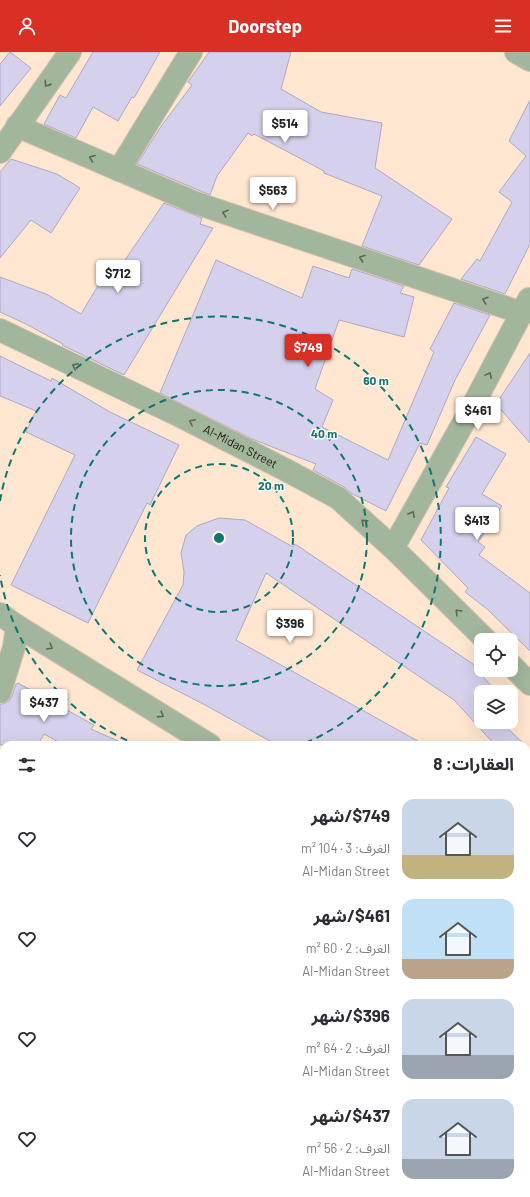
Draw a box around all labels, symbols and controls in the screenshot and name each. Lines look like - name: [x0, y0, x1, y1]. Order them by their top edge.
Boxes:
- icon: person: [16, 15, 38, 37]
- text: Doorstep: [228, 15, 302, 37]
- icon: menu: [492, 15, 514, 37]
- one-way arrow: [44, 80, 52, 87]
- pin: $514: [261, 110, 309, 144]
- text: $514: [272, 115, 298, 131]
- one-way arrow: [88, 155, 95, 163]
- pin: $563: [249, 177, 297, 211]
- text: $563: [259, 182, 287, 198]
- one-way arrow: [222, 209, 229, 217]
- one-way arrow: [358, 254, 365, 263]
- pin: $712: [94, 260, 142, 294]
- text: $712: [105, 265, 131, 281]
- one-way arrow: [481, 296, 488, 305]
- pin: $749: [284, 334, 332, 368]
- text: $749: [294, 339, 322, 355]
- one-way arrow: [71, 363, 79, 371]
- one-way arrow: [484, 372, 491, 379]
- text: 60 m: [363, 373, 389, 387]
- pin: $461: [454, 397, 502, 431]
- text: $461: [465, 402, 491, 418]
- one-way arrow: [189, 420, 196, 427]
- street label: AI-Midan Street: [201, 421, 280, 470]
- text: 40 m: [311, 426, 337, 440]
- text: 20 m: [258, 478, 284, 492]
- pin: $413: [453, 507, 501, 541]
- one-way arrow: [408, 511, 415, 518]
- text: $413: [464, 512, 490, 528]
- one-way arrow: [362, 519, 369, 526]
- centre of rings: [212, 531, 226, 545]
- pin: $396: [266, 610, 314, 644]
- one-way arrow: [455, 610, 463, 617]
- text: $396: [276, 615, 304, 631]
- map controls: [474, 633, 518, 729]
- button: locate: [474, 633, 518, 677]
- one-way arrow: [46, 642, 53, 649]
- button: layers: [474, 685, 518, 729]
- pin: $437: [20, 689, 68, 723]
- text: $437: [30, 694, 58, 710]
- one-way arrow: [157, 710, 164, 717]
- text: العقارات: 8: [433, 753, 514, 773]
- icon: filters: [16, 754, 38, 776]
- text: $749/شهر: [311, 805, 390, 825]
- icon: home: [434, 815, 482, 863]
- icon: heart: [16, 828, 38, 850]
- text: الغرف: 3 · 104 m²: [301, 840, 390, 856]
- text: AI-Midan Street: [302, 863, 390, 879]
- text: $461/شهر: [313, 905, 390, 925]
- icon: home: [434, 915, 482, 963]
- icon: heart: [16, 928, 38, 950]
- text: الغرف: 2 · 60 m²: [306, 940, 390, 956]
- text: AI-Midan Street: [302, 963, 390, 979]
- text: $396/شهر: [311, 1005, 390, 1025]
- icon: home: [434, 1015, 482, 1063]
- icon: heart: [16, 1028, 38, 1050]
- text: الغرف: 2 · 64 m²: [306, 1040, 390, 1056]
- text: AI-Midan Street: [302, 1063, 390, 1079]
- text: $437/شهر: [311, 1105, 390, 1125]
- icon: home: [434, 1115, 482, 1163]
- icon: heart: [16, 1128, 38, 1150]
- text: الغرف: 2 · 56 m²: [306, 1140, 390, 1156]
- text: AI-Midan Street: [302, 1163, 390, 1179]

